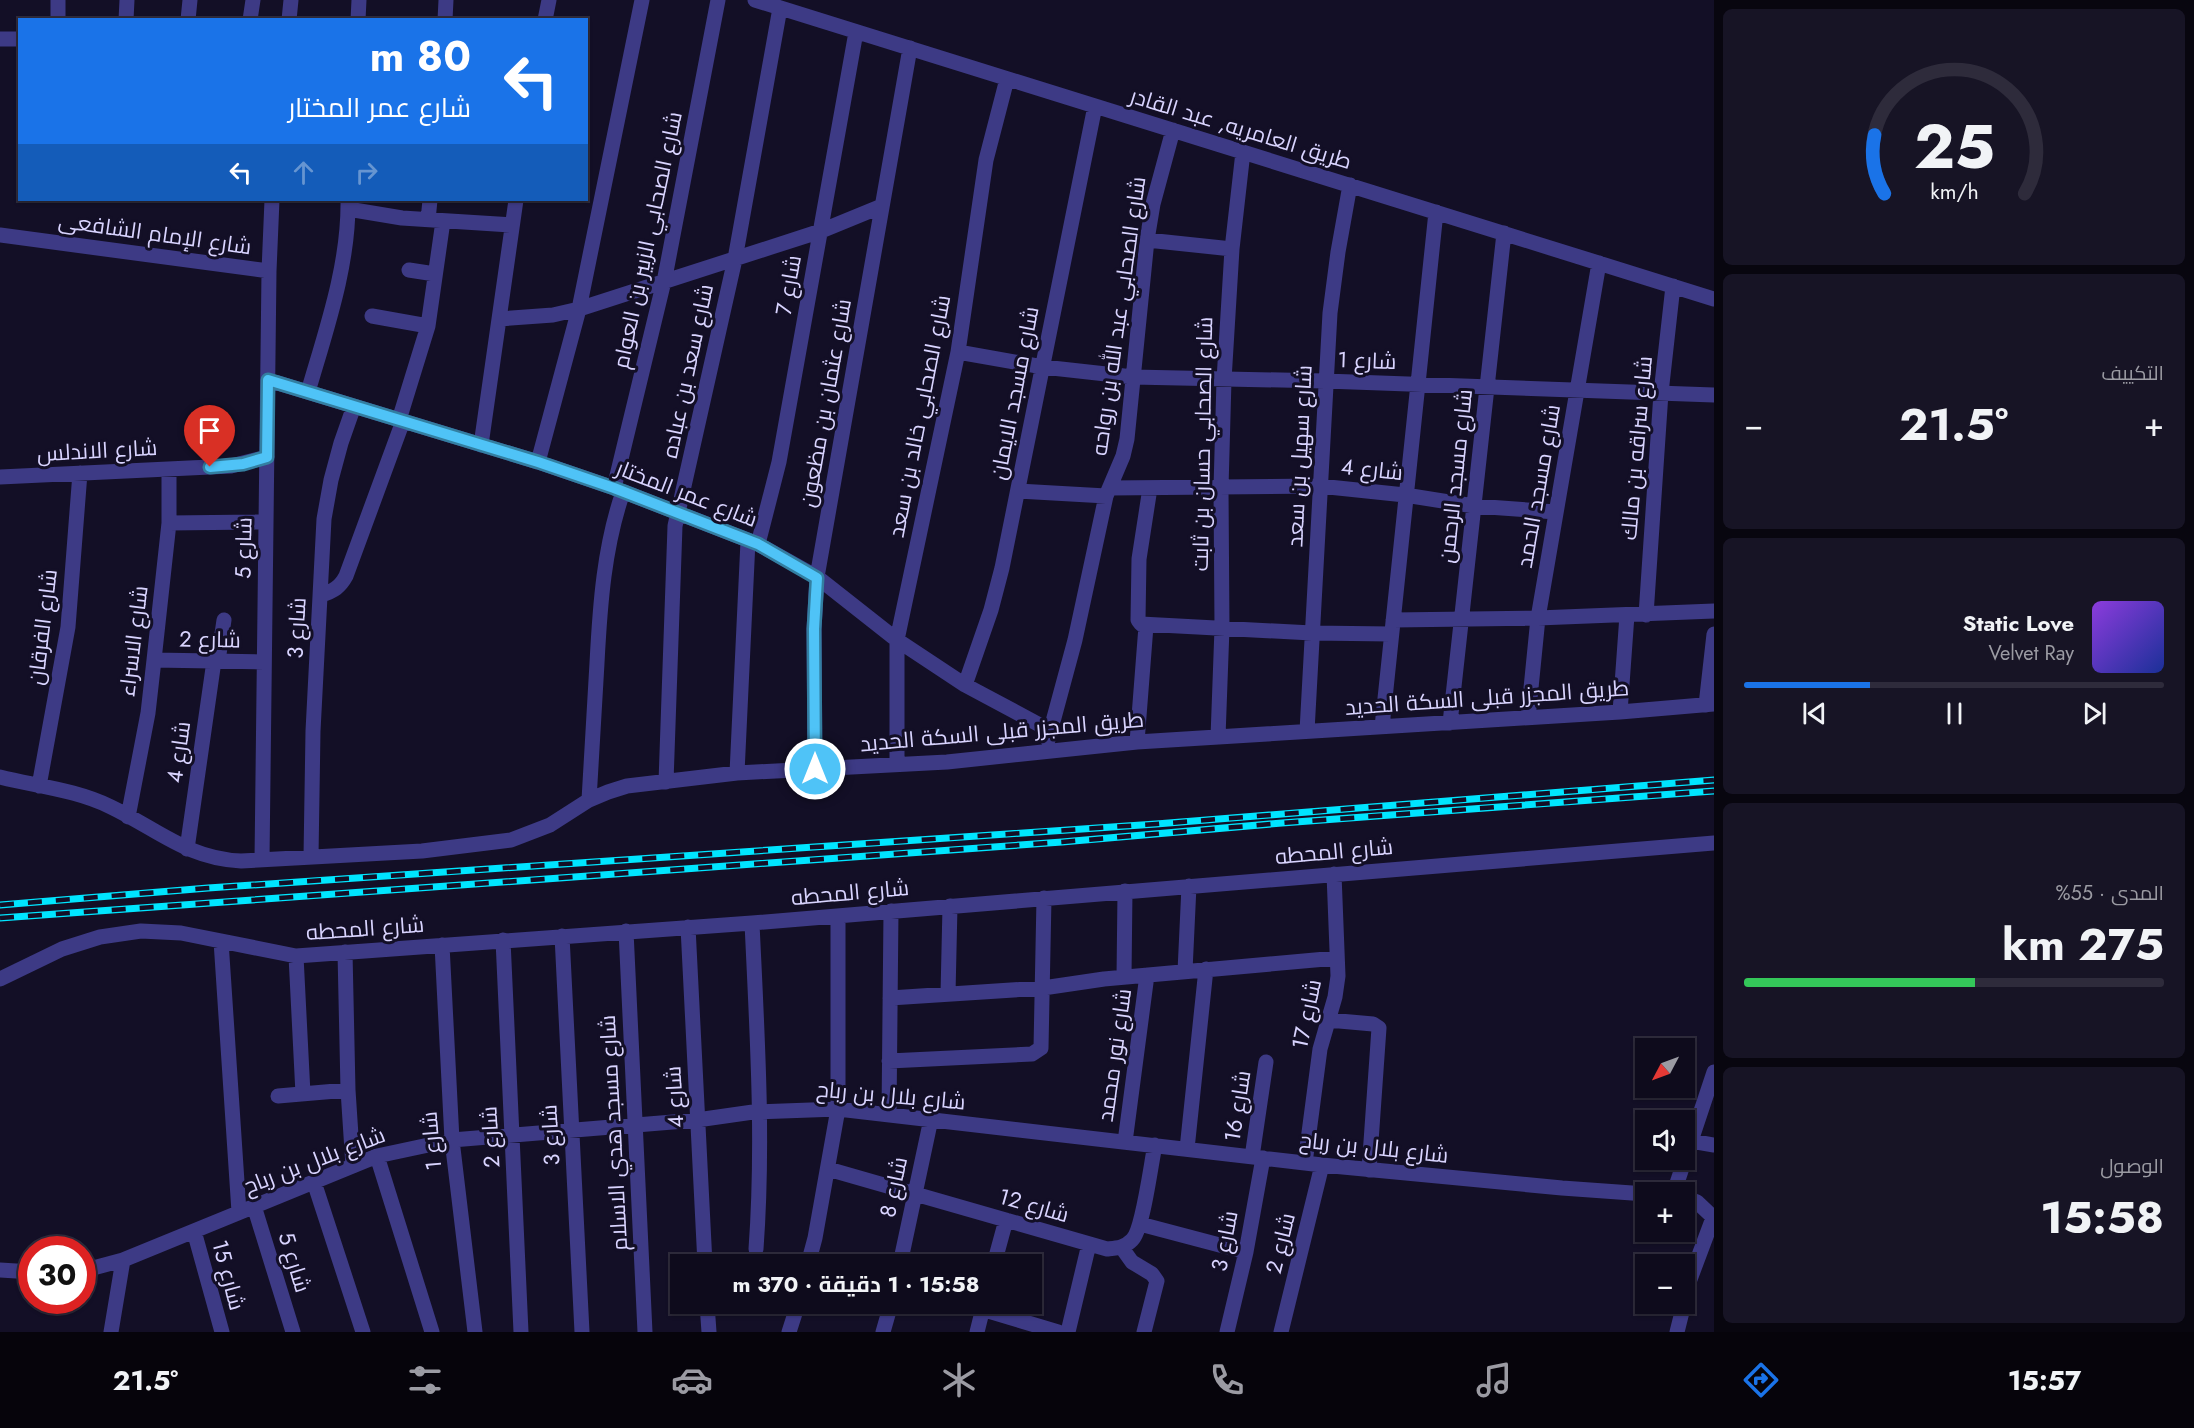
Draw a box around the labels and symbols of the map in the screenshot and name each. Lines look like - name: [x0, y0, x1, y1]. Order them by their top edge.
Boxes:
- street label: طريق العامريه, عبد القادر: [1124, 78, 1356, 177]
- street label: شارع الصحابي الزبير بن العوام: [604, 109, 691, 372]
- street label: شارع الصحابي عبد الله بن رواحه: [1083, 174, 1154, 458]
- street label: شارع الإمام الشافعى: [56, 204, 254, 262]
- street label: شارع 7: [767, 252, 809, 318]
- street label: شارع سعد بن عباده: [653, 281, 721, 461]
- street label: شارع الصحابي خالد بن سعد: [880, 292, 959, 540]
- street label: شارع عثمان بن مظعون: [791, 296, 859, 510]
- street label: شارع مسجد الايمان: [982, 304, 1046, 482]
- street label: شارع الصحابي حسان بن ثابت: [1184, 316, 1221, 572]
- street label: شارع 1: [1337, 343, 1397, 377]
- street label: شارع سراقه بن مالك: [1612, 355, 1660, 541]
- street label: شارع سهيل بن سعد: [1278, 364, 1320, 548]
- street label: شارع مسجد الرحمن: [1430, 387, 1480, 565]
- street label: شارع مسجد الحمد: [1508, 402, 1568, 570]
- pin: [184, 405, 235, 467]
- street label: شارع الاندلس: [36, 431, 158, 469]
- street label: شارع 4: [1339, 450, 1405, 488]
- street label: شارع عمر المختار: [610, 451, 762, 535]
- street label: شارع 5: [226, 517, 260, 579]
- street label: شارع الفرقان: [19, 567, 65, 687]
- street label: شارع الاسراء: [110, 584, 156, 698]
- street label: شارع 3: [278, 597, 314, 659]
- street label: شارع 2: [179, 622, 241, 656]
- street label: طريق المجزر قبلى السكة الحديد: [1344, 671, 1630, 723]
- street label: طريق المجزر قبلى السكة الحديد: [859, 703, 1145, 759]
- street label: شارع 4: [158, 719, 198, 785]
- position arrow: [783, 737, 847, 801]
- street label: شارع المحطه: [1274, 830, 1394, 872]
- street label: شارع المحطه: [790, 871, 910, 913]
- street label: شارع المحطه: [305, 908, 425, 948]
- street label: شارع 17: [1283, 976, 1329, 1052]
- street label: شارع نور محمد: [1089, 986, 1139, 1124]
- street label: شارع مسجد هدي الاسلام: [591, 1014, 636, 1252]
- north arrow: [1635, 1038, 1695, 1098]
- street label: شارع 4: [656, 1065, 692, 1129]
- street label: شارع 16: [1216, 1068, 1258, 1144]
- street label: شارع بلال بن رباح: [815, 1073, 967, 1117]
- street label: شارع 3: [532, 1104, 568, 1166]
- street label: شارع 2: [472, 1105, 508, 1169]
- street label: شارع 1: [412, 1110, 450, 1172]
- street label: شارع بلال بن رباح: [238, 1118, 390, 1202]
- street label: شارع بلال بن رباح: [1298, 1123, 1450, 1171]
- street label: شارع 8: [871, 1154, 915, 1220]
- street label: شارع 12: [995, 1180, 1073, 1230]
- street label: شارع 3: [1202, 1208, 1246, 1274]
- street label: شارع 2: [1257, 1209, 1303, 1277]
- street label: شارع 5: [271, 1228, 319, 1296]
- speed limit sign: 30: [18, 1236, 96, 1314]
- street label: شارع 15: [204, 1236, 254, 1314]

